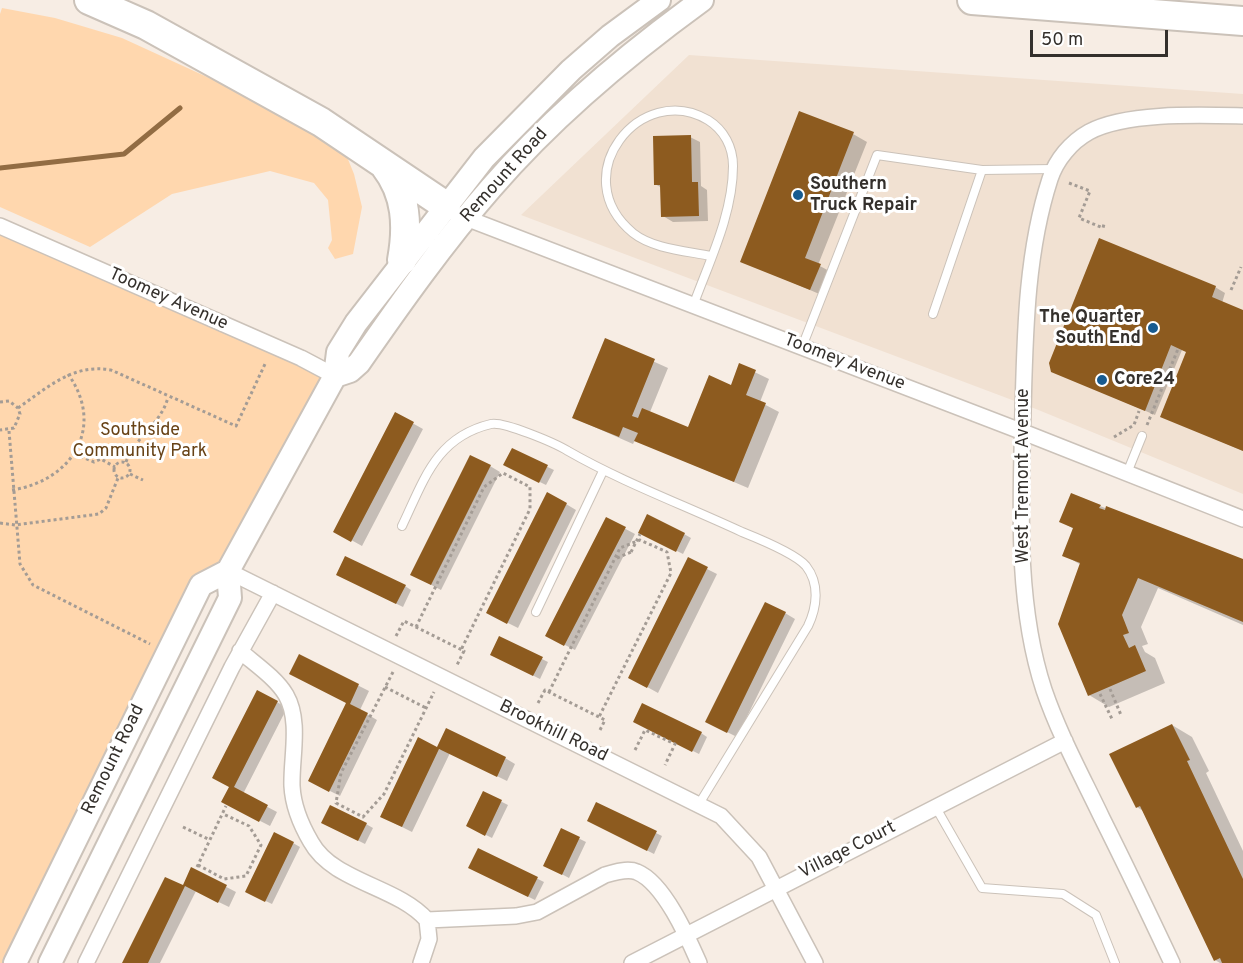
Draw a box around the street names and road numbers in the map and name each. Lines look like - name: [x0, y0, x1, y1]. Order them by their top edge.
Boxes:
- street label: Remount Road: [457, 124, 553, 228]
- street label: Toomey Avenue: [105, 264, 231, 336]
- street label: Toomey Avenue: [780, 330, 908, 396]
- street label: West Tremont Avenue: [1013, 388, 1035, 564]
- street label: Brookhill Road: [495, 696, 611, 768]
- street label: Remount Road: [78, 701, 150, 819]
- street label: Village Court: [796, 817, 900, 885]

